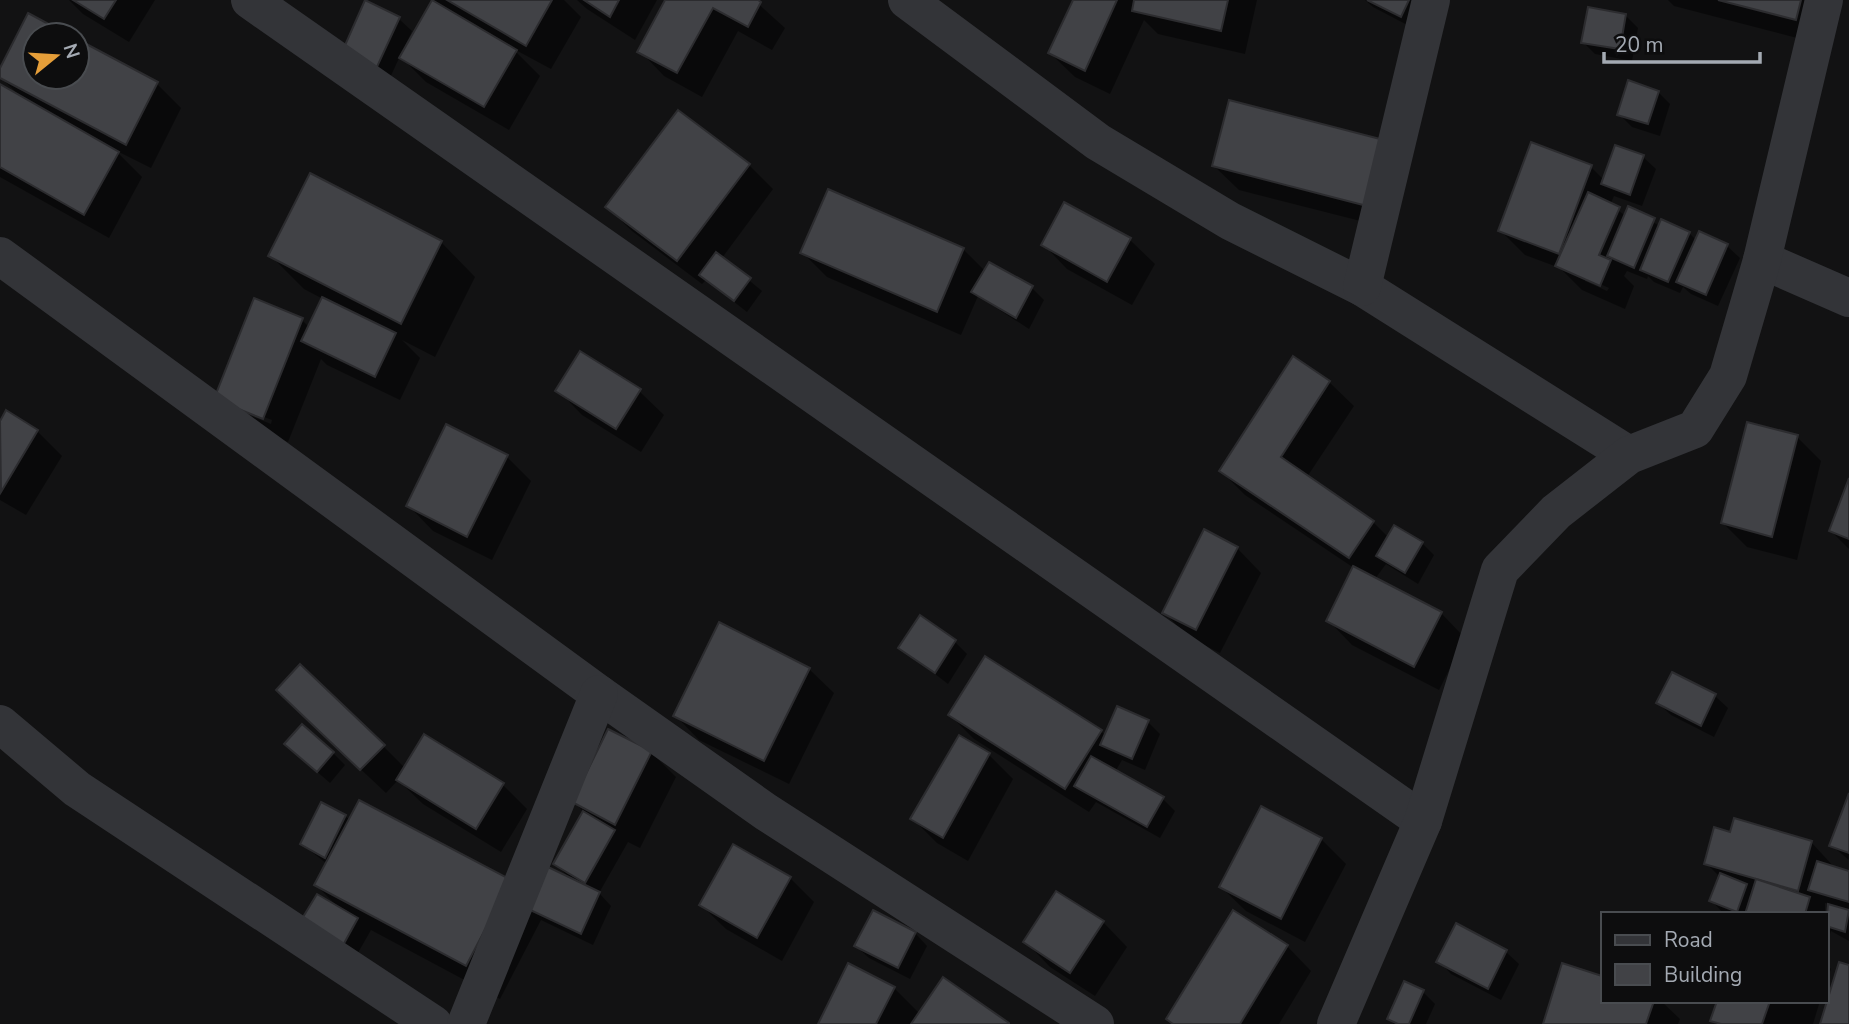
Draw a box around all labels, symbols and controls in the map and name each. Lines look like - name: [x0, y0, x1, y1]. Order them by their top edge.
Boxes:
- north arrow: [21, 21, 91, 91]
- scale bar: [1604, 21, 1760, 65]
- text: 20 m: [1615, 31, 1664, 59]
- text: N: [57, 40, 86, 62]
- legend: [1601, 912, 1828, 1003]
- text: Road: [1664, 926, 1713, 954]
- text: Building: [1664, 961, 1742, 989]

